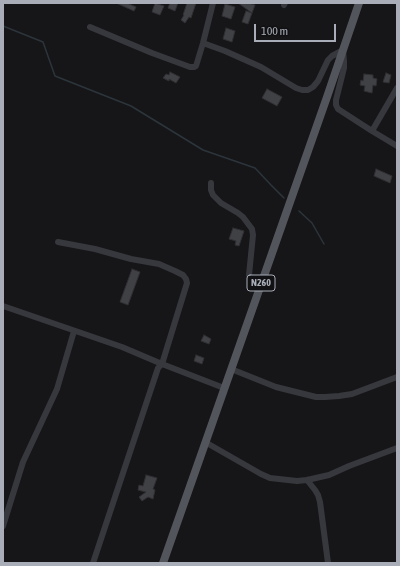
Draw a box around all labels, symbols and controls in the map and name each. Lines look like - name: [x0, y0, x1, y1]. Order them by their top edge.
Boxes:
- scale bar: [256, 16, 338, 42]
- text: 100 m: [261, 24, 288, 38]
- road number: N260: [247, 275, 275, 291]

